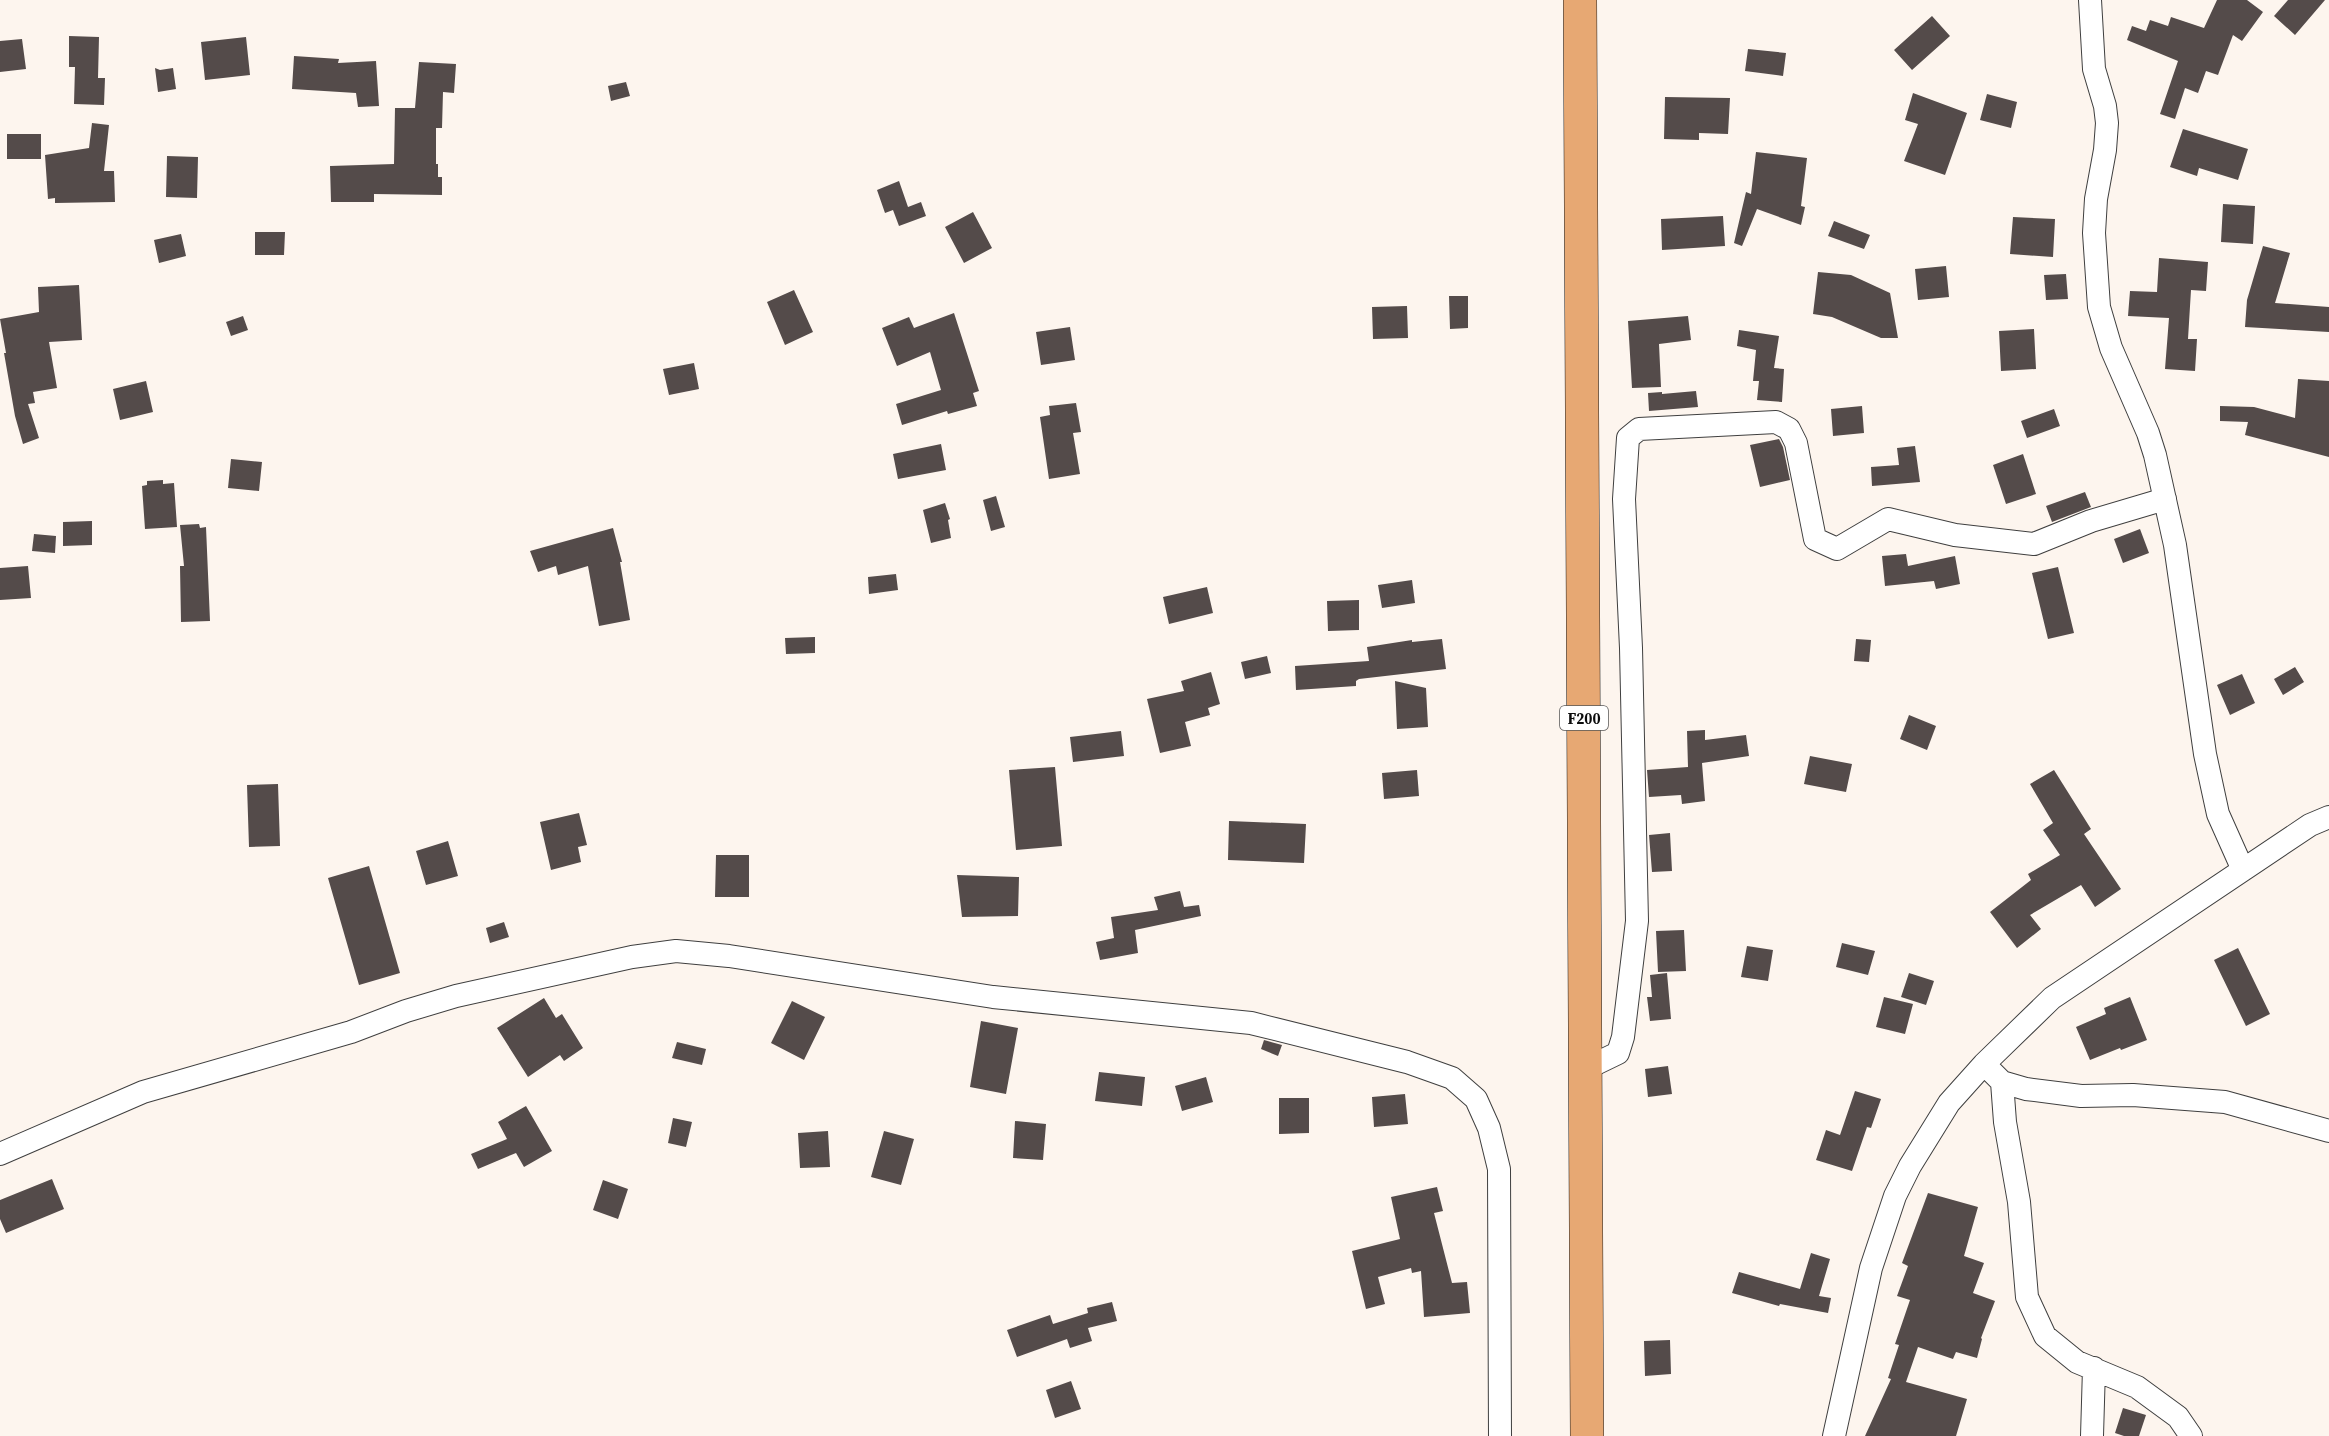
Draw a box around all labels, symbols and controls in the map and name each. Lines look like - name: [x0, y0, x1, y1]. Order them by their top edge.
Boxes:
- road number: F200: [1560, 706, 1608, 730]

